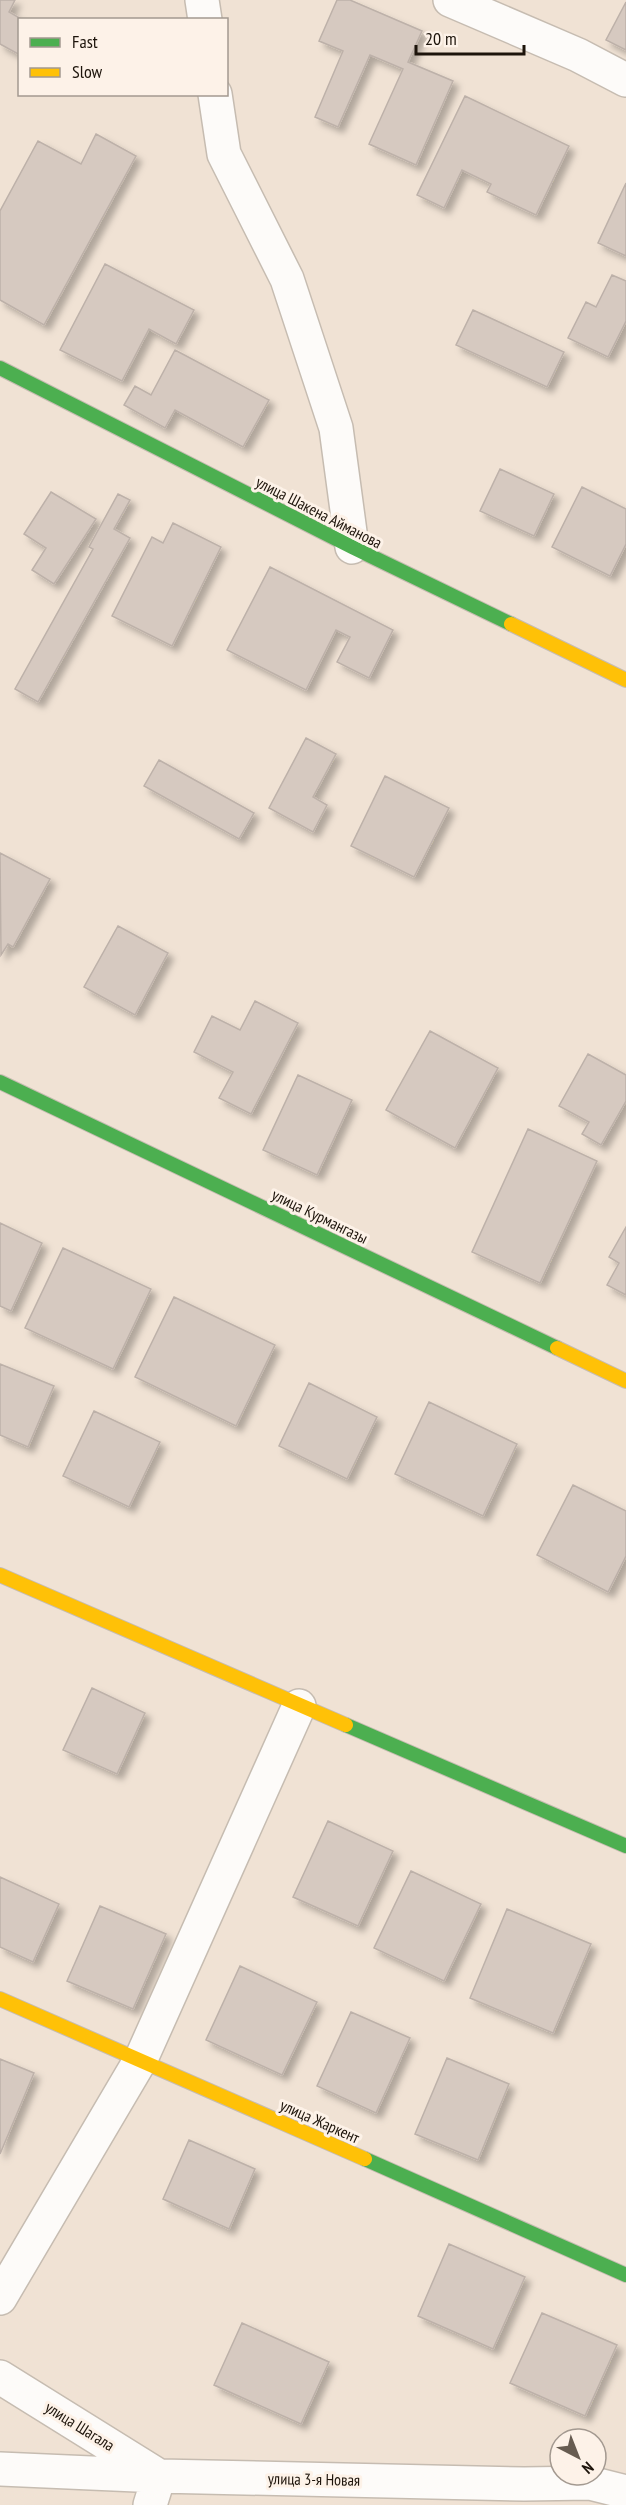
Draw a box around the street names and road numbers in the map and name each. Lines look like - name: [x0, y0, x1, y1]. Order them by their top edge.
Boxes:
- street label: улица Шакена Айманова: [253, 472, 385, 552]
- street label: улица Курмангазы: [269, 1184, 371, 1248]
- street label: улица Жаркент: [277, 2095, 364, 2148]
- street label: улица Шагала: [42, 2397, 118, 2455]
- street label: улица 3-я Новая: [268, 2468, 360, 2490]

